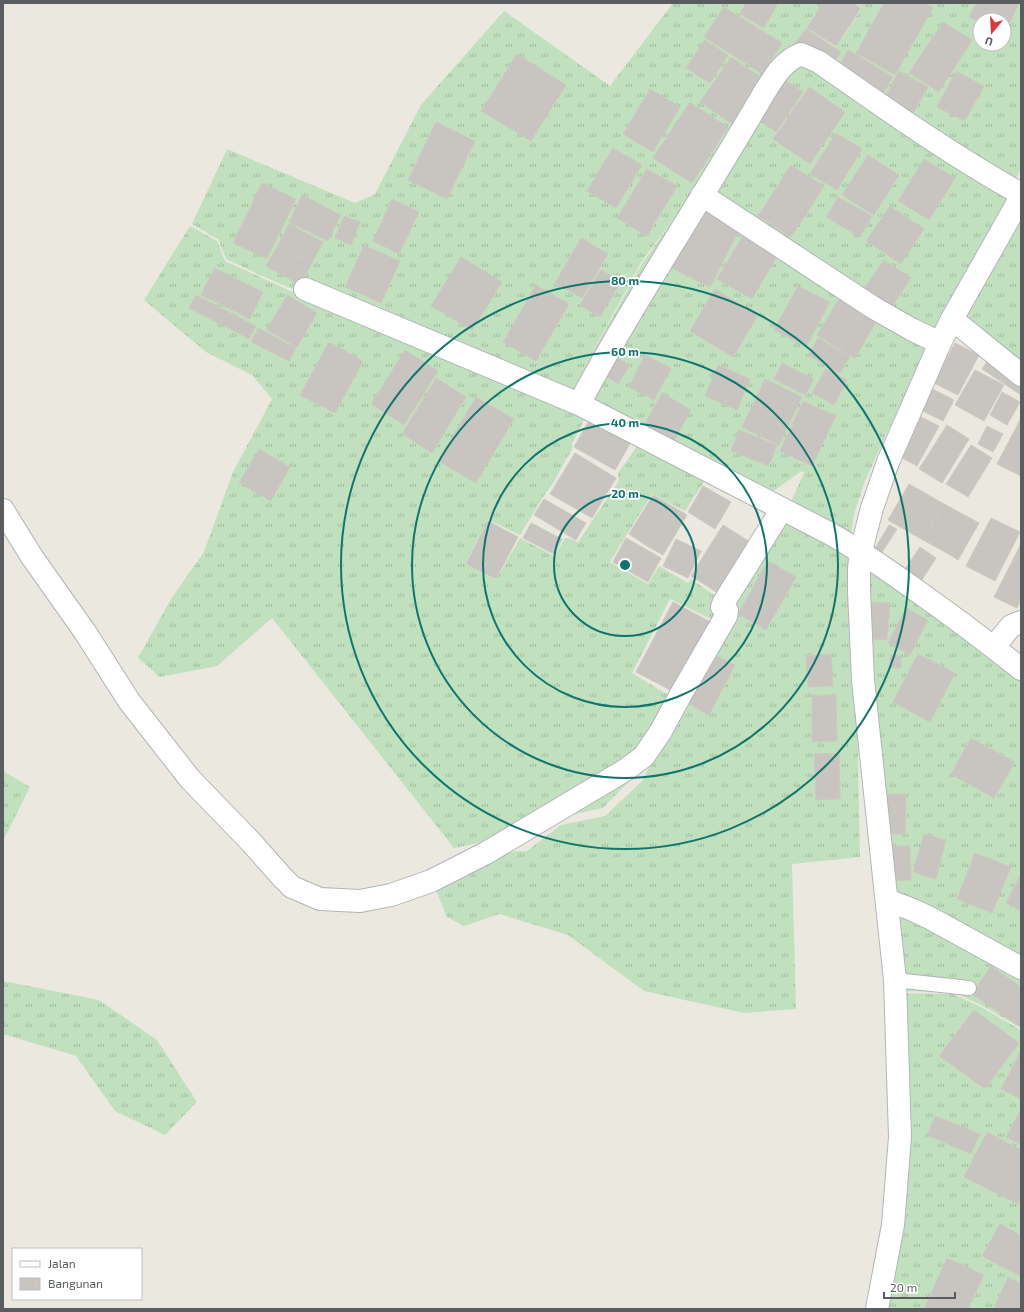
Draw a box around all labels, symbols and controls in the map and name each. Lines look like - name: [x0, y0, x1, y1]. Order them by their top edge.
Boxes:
- north arrow: [972, 12, 1012, 52]
- text: U: [983, 35, 994, 49]
- text: 80 m: [611, 273, 639, 287]
- text: 60 m: [611, 344, 639, 358]
- text: 40 m: [611, 415, 639, 429]
- text: 20 m: [611, 486, 639, 500]
- centre of rings: [618, 558, 632, 572]
- legend: [12, 1248, 142, 1300]
- text: Jalan: [48, 1256, 76, 1270]
- scale bar: [884, 1274, 955, 1300]
- text: Bangunan: [48, 1276, 103, 1290]
- text: 20 m: [890, 1280, 917, 1294]

